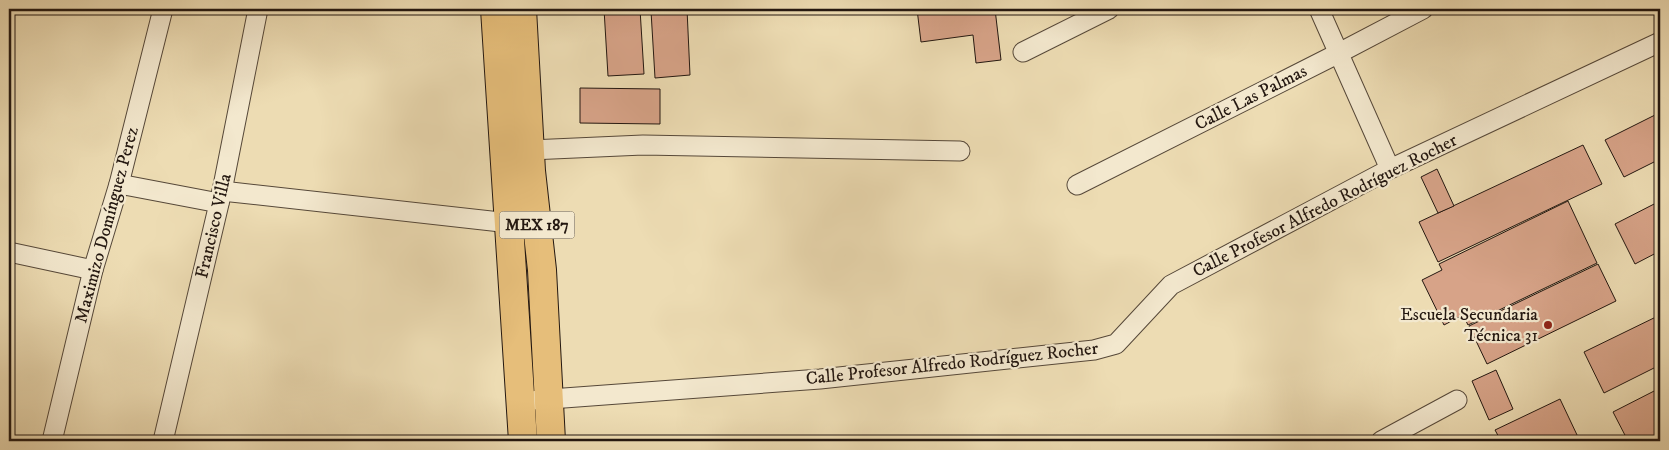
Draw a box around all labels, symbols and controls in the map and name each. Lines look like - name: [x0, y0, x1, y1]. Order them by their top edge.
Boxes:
- street label: Calle Las Palmas: [1191, 60, 1311, 136]
- street label: Maximizo Domínguez Perez: [70, 124, 144, 325]
- street label: Calle Profesor Alfredo Rodríguez Rocher: [1189, 129, 1461, 282]
- street label: Francisco Villa: [191, 171, 237, 281]
- road number: MEX 187: [500, 212, 574, 238]
- place label: Escuela Secundaria Técnica 31: [1400, 304, 1538, 347]
- marker: Escuela Secundaria Técnica 31: [1542, 319, 1554, 331]
- street label: Calle Profesor Alfredo Rodríguez Rocher: [805, 338, 1099, 390]

